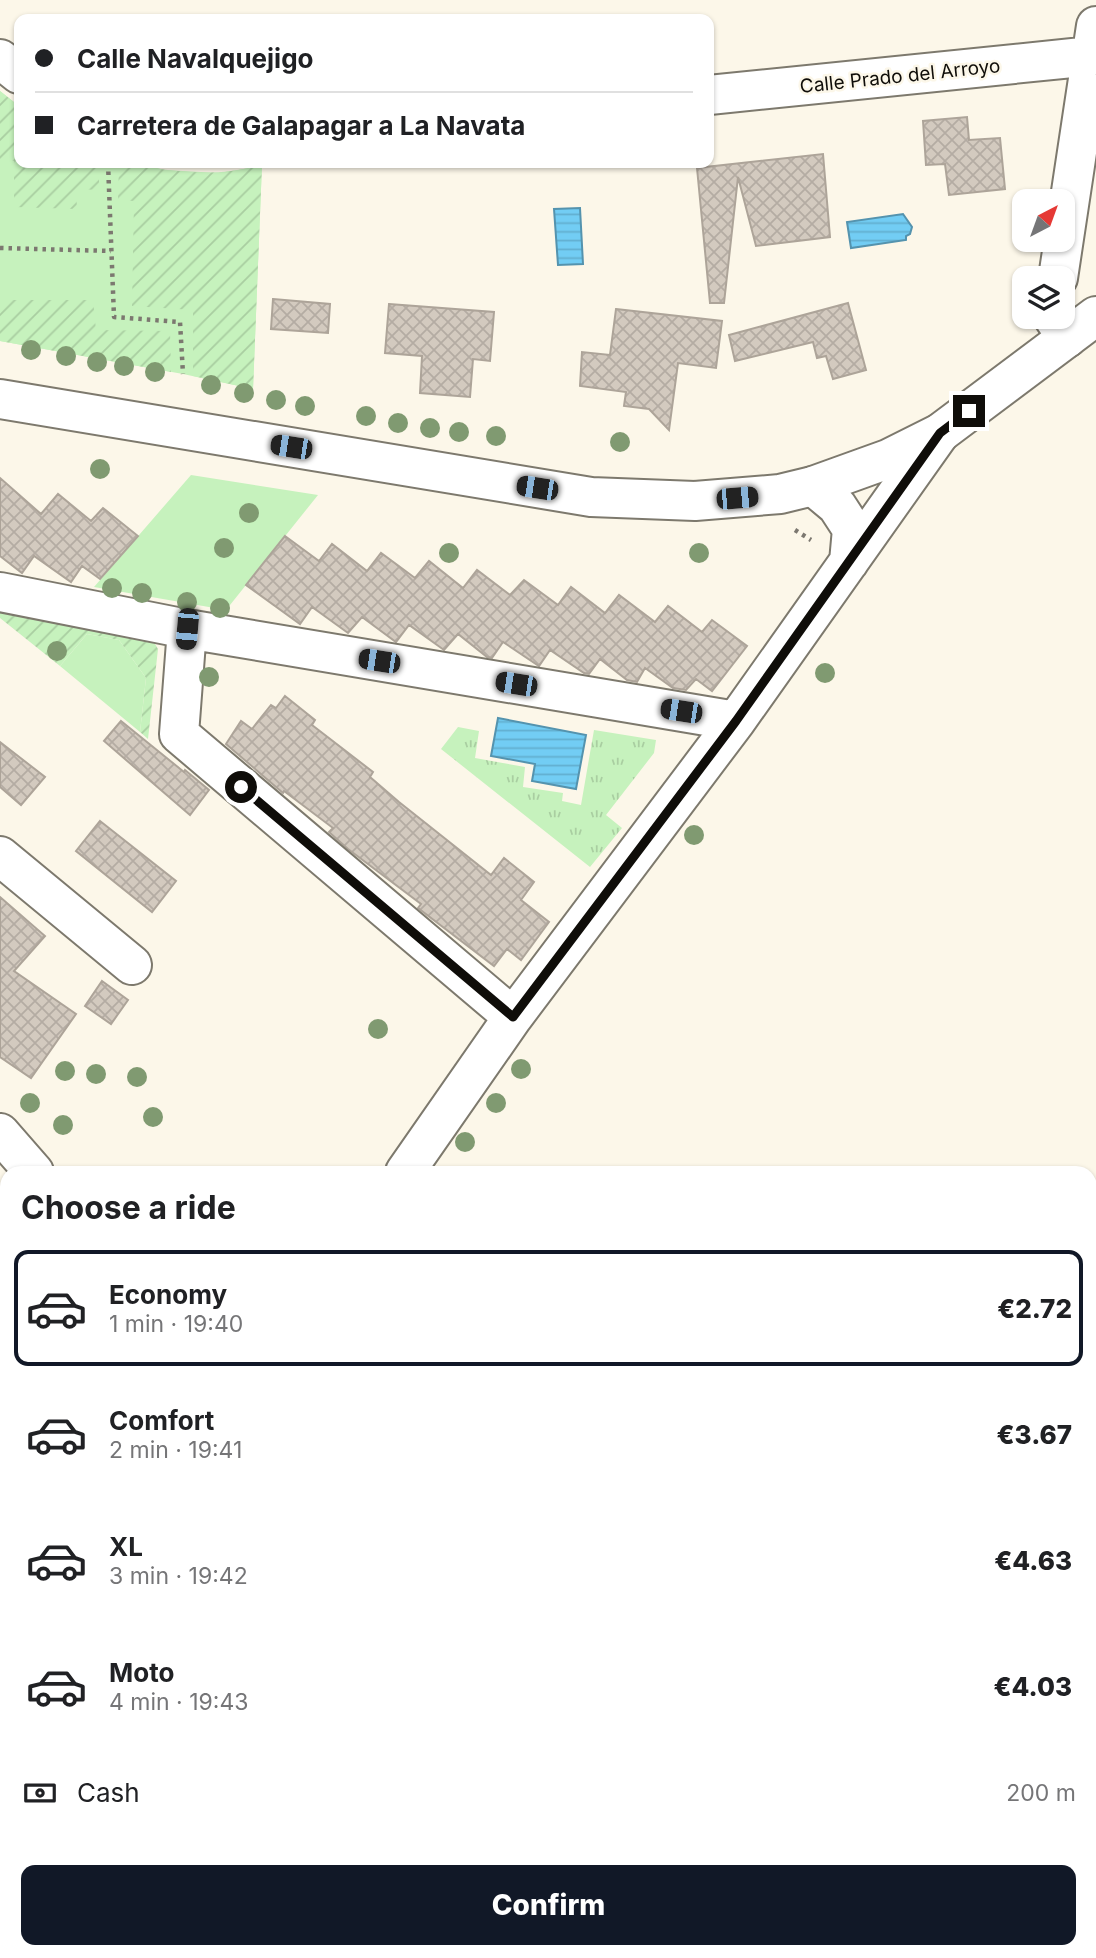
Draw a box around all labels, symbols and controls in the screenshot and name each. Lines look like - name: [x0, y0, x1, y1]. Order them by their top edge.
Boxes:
- text: Calle Navalquejigo: [77, 43, 314, 74]
- street label: Calle Prado del Arroyo: [799, 54, 1001, 98]
- text: Carretera de Galapagar a La Navata: [77, 110, 525, 141]
- north arrow: [1012, 189, 1074, 252]
- map controls: [1012, 189, 1075, 329]
- button: layers: [1012, 266, 1075, 329]
- route end: [953, 395, 985, 427]
- car: [269, 433, 314, 461]
- car: [515, 474, 560, 502]
- car: [716, 486, 759, 510]
- car: [175, 607, 200, 651]
- car: [357, 647, 402, 675]
- car: [494, 670, 539, 698]
- car: [659, 697, 704, 725]
- route start: [225, 771, 257, 803]
- text: Choose a ride: [21, 1188, 236, 1227]
- icon: car: [25, 1277, 88, 1340]
- text: Economy: [109, 1279, 227, 1310]
- text: €2.72: [997, 1293, 1072, 1324]
- text: 1 min · 19:40: [109, 1310, 243, 1338]
- icon: car: [25, 1403, 88, 1466]
- text: Comfort: [109, 1405, 214, 1436]
- text: €3.67: [997, 1419, 1072, 1450]
- text: 2 min · 19:41: [109, 1436, 242, 1464]
- icon: car: [25, 1529, 88, 1592]
- text: XL: [109, 1531, 143, 1562]
- text: €4.63: [994, 1545, 1072, 1576]
- text: 3 min · 19:42: [109, 1562, 248, 1590]
- icon: car: [25, 1655, 88, 1718]
- text: Moto: [109, 1657, 174, 1688]
- text: €4.03: [994, 1671, 1072, 1702]
- text: 4 min · 19:43: [109, 1688, 249, 1716]
- icon: cash: [21, 1774, 59, 1812]
- text: Cash: [77, 1777, 140, 1808]
- text: 200 m: [1006, 1779, 1076, 1807]
- button: Confirm: [21, 1865, 1076, 1945]

